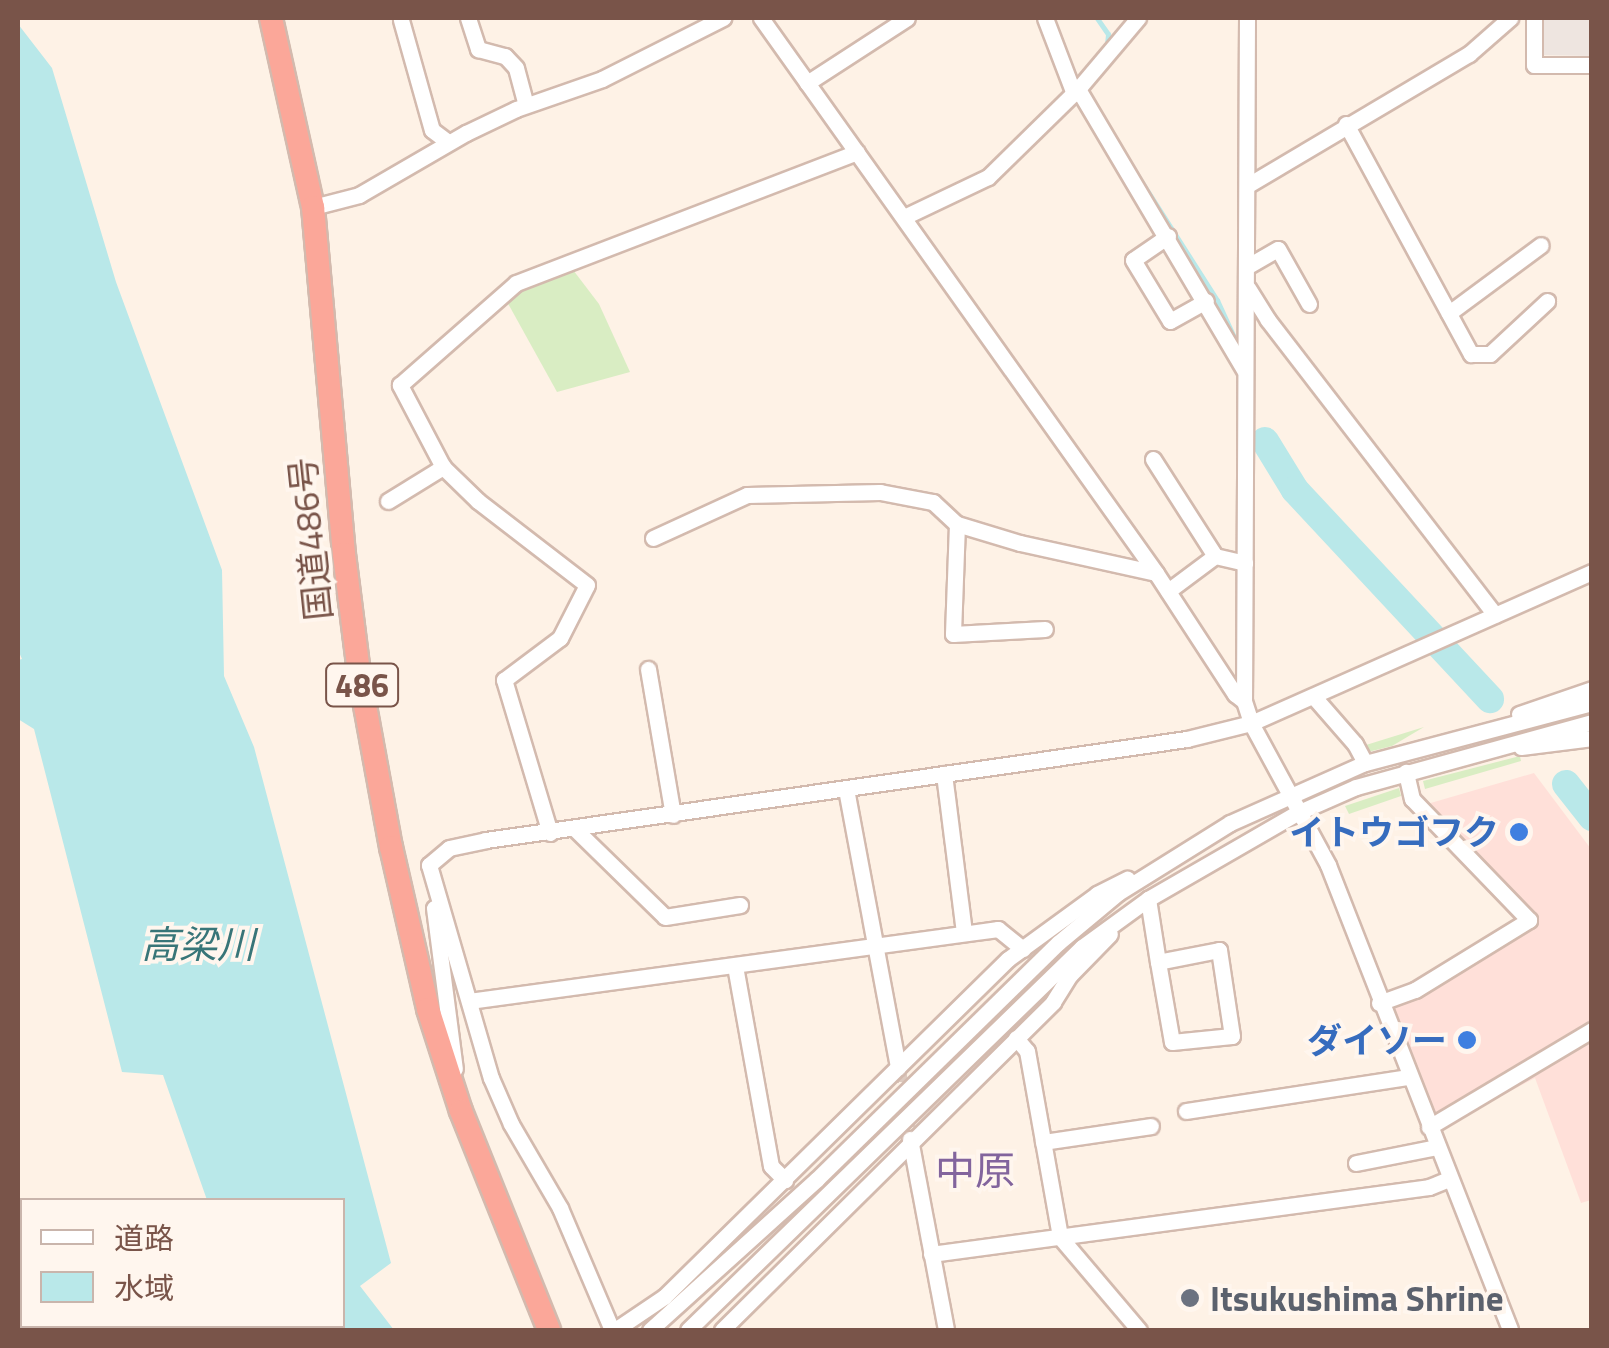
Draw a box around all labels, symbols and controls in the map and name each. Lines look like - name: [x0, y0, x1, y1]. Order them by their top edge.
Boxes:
- street label: 国道486号: [281, 455, 339, 623]
- road number: 486: [324, 658, 400, 712]
- place label: イトウゴフク: [1289, 811, 1499, 853]
- marker: イトウゴフク: [1508, 821, 1530, 843]
- water label: 高梁川: [141, 922, 255, 968]
- place label: ダイソー: [1307, 1019, 1447, 1061]
- marker: ダイソー: [1456, 1029, 1478, 1051]
- district label: 中原: [935, 1147, 1015, 1195]
- legend: [20, 1198, 345, 1328]
- text: 道路: [114, 1215, 174, 1261]
- text: 水域: [114, 1265, 174, 1311]
- place label: Itsukushima Shrine: [1210, 1277, 1504, 1319]
- marker: Itsukushima Shrine: [1179, 1287, 1201, 1309]

